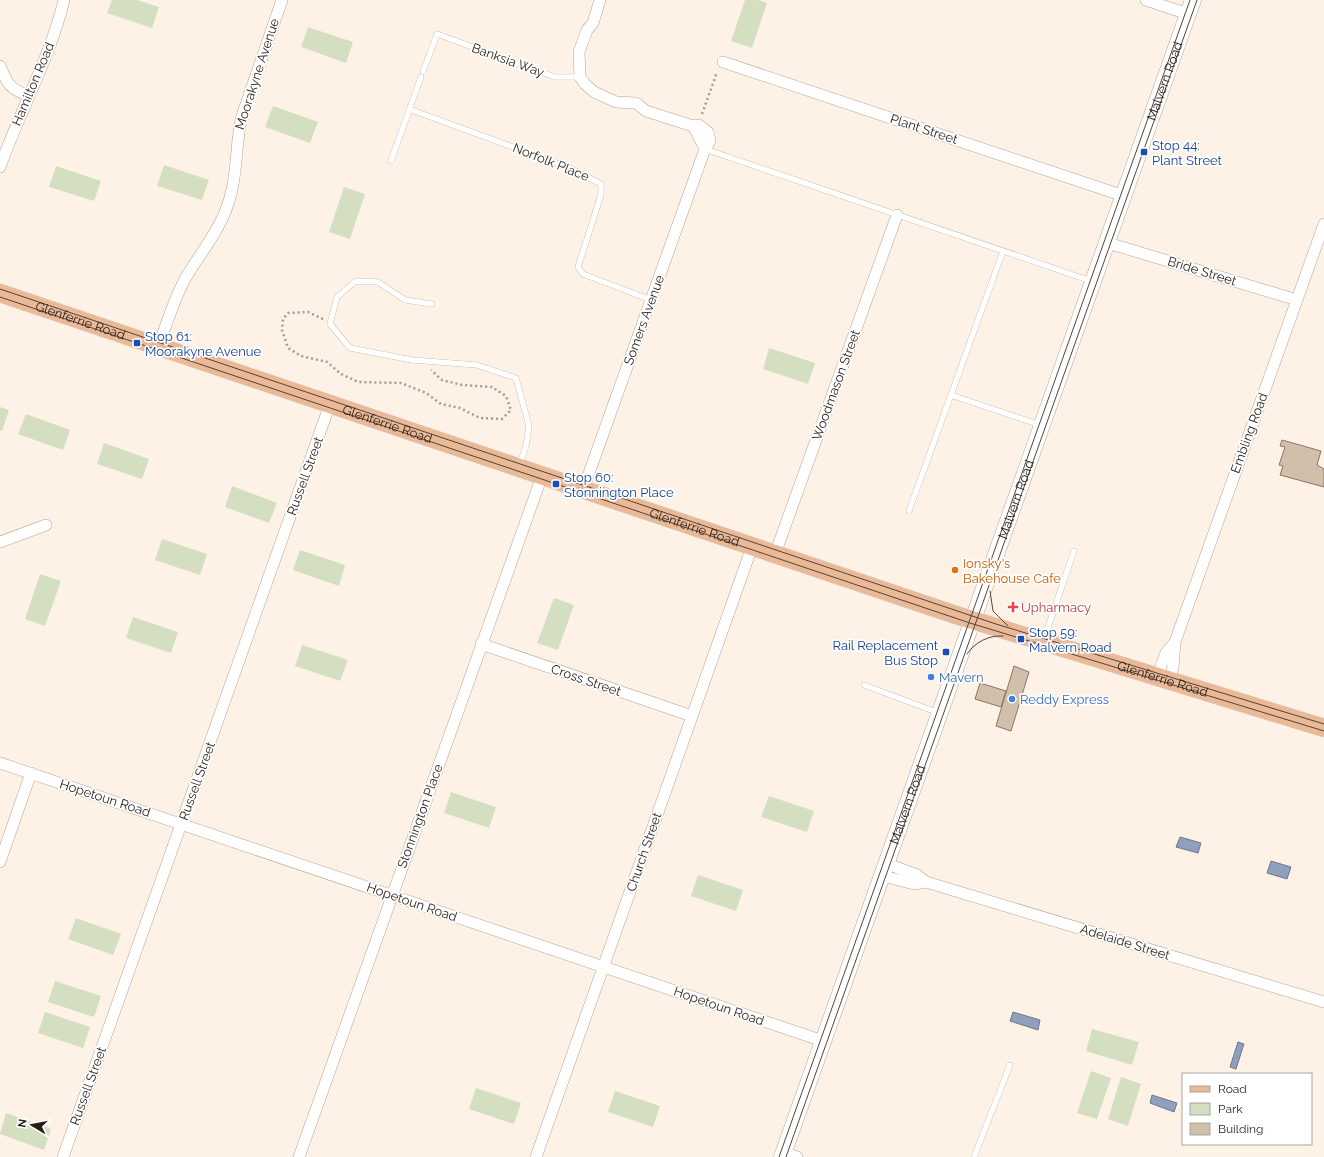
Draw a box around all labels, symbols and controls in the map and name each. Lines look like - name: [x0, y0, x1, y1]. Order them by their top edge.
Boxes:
- street label: Moorakyne Avenue: [232, 16, 282, 132]
- street label: Malvern Road: [1143, 39, 1185, 122]
- street label: Hamilton Road: [9, 40, 57, 128]
- street label: Banksia Way: [470, 40, 546, 80]
- street label: Plant Street: [888, 111, 960, 147]
- place label: Stop 44: Plant Street: [1152, 138, 1223, 168]
- street label: Norfolk Place: [511, 140, 592, 184]
- marker: Stop 44: Plant Street: [1139, 147, 1149, 157]
- street label: Bride Street: [1166, 253, 1239, 289]
- street label: Somers Avenue: [621, 273, 667, 367]
- street label: Glenferrie Road: [34, 298, 127, 342]
- street label: Woodmason Street: [809, 327, 863, 442]
- place label: Stop 61: Moorakyne Avenue: [145, 329, 261, 359]
- marker: Stop 61: Moorakyne Avenue: [132, 338, 142, 348]
- street label: Embling Road: [1228, 391, 1270, 475]
- street label: Glenferrie Road: [341, 401, 435, 446]
- street label: Russell Street: [284, 434, 326, 517]
- street label: Malvern Road: [995, 458, 1037, 541]
- place label: Stop 60: Stonnington Place: [564, 470, 674, 500]
- marker: Stop 60: Stonnington Place: [551, 479, 561, 489]
- street label: Glenferrie Road: [648, 505, 742, 549]
- place label: Ionsky's Bakehouse Cafe: [963, 556, 1061, 586]
- marker: Ionsky's Bakehouse Cafe: [950, 565, 960, 575]
- place label: Upharmacy: [1021, 600, 1091, 615]
- marker: Upharmacy: [1008, 602, 1018, 612]
- place label: Stop 59: Malvern Road: [1029, 625, 1112, 655]
- marker: Stop 59: Malvern Road: [1016, 634, 1026, 644]
- place label: Rail Replacement Bus Stop: [833, 638, 939, 668]
- marker: Rail Replacement Bus Stop: [941, 647, 951, 657]
- street label: Glenferrie Road: [1116, 658, 1210, 699]
- street label: Cross Street: [549, 661, 624, 699]
- place label: Mavern: [939, 670, 984, 685]
- marker: Mavern: [926, 672, 936, 682]
- place label: Reddy Express: [1020, 692, 1109, 707]
- marker: Reddy Express: [1007, 694, 1017, 704]
- street label: Russell Street: [176, 739, 218, 822]
- street label: Stonnington Place: [394, 762, 446, 870]
- street label: Malvern Road: [886, 763, 928, 846]
- street label: Hopetoun Road: [58, 776, 152, 820]
- street label: Church Street: [623, 810, 665, 894]
- street label: Hopetoun Road: [365, 880, 459, 924]
- street label: Adelaide Street: [1078, 921, 1172, 963]
- street label: Hopetoun Road: [672, 984, 766, 1028]
- street label: Russell Street: [67, 1044, 109, 1127]
- legend: [1182, 1073, 1312, 1145]
- text: Road: [1218, 1082, 1247, 1096]
- text: Park: [1218, 1102, 1243, 1116]
- north arrow: [12, 1105, 52, 1145]
- text: N: [16, 1118, 30, 1129]
- text: Building: [1218, 1122, 1264, 1136]

